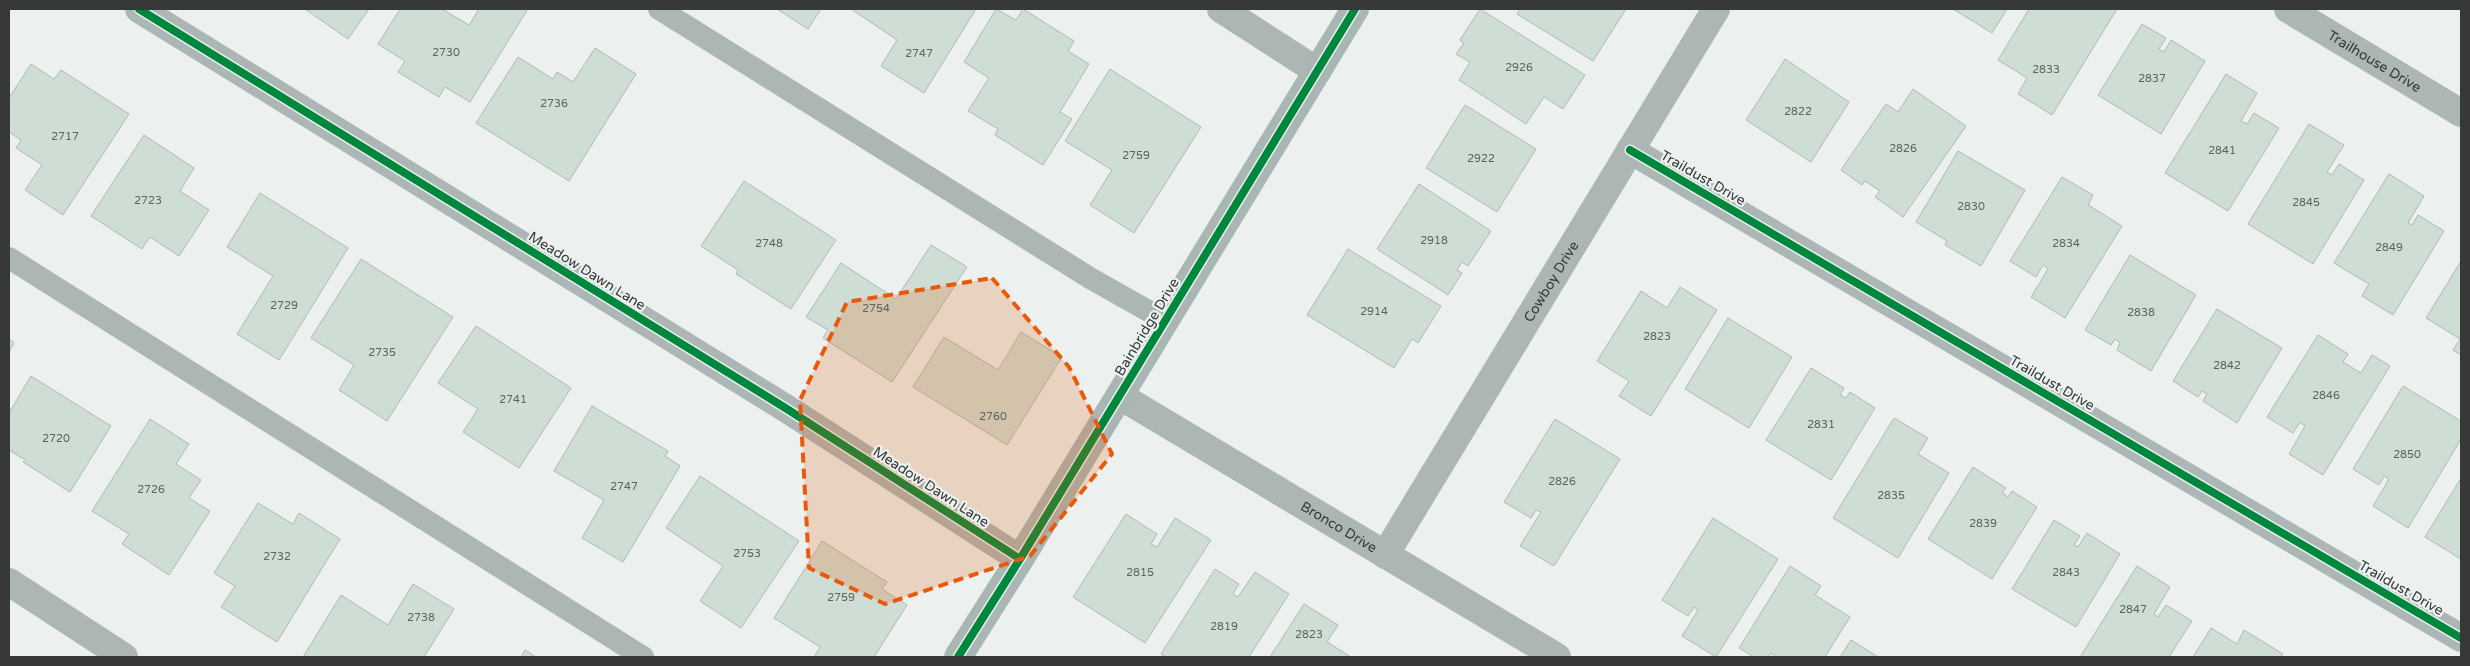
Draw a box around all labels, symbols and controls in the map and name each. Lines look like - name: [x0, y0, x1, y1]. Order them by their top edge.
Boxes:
- street label: Trailhouse Drive: [2325, 26, 2425, 96]
- house number: 2730: [432, 46, 460, 59]
- house number: 2747: [905, 47, 933, 60]
- house number: 2926: [1505, 61, 1533, 74]
- house number: 2833: [2032, 63, 2060, 76]
- house number: 2837: [2138, 72, 2166, 85]
- house number: 2736: [540, 97, 568, 110]
- house number: 2822: [1784, 105, 1812, 118]
- house number: 2717: [51, 130, 79, 143]
- house number: 2826: [1889, 142, 1917, 155]
- house number: 2841: [2208, 144, 2236, 157]
- street label: Traildust Drive: [1657, 147, 1749, 209]
- house number: 2759: [1122, 149, 1150, 162]
- house number: 2922: [1467, 152, 1495, 165]
- house number: 2723: [134, 194, 162, 207]
- house number: 2845: [2292, 196, 2320, 209]
- house number: 2830: [1957, 200, 1985, 213]
- street label: Meadow Dawn Lane: [525, 228, 649, 314]
- house number: 2918: [1420, 234, 1448, 247]
- house number: 2748: [755, 237, 783, 250]
- house number: 2834: [2052, 237, 2080, 250]
- street label: Cowboy Drive: [1520, 238, 1582, 325]
- house number: 2849: [2375, 241, 2403, 254]
- street label: Bainbridge Drive: [1111, 275, 1183, 379]
- house number: 2729: [270, 299, 298, 312]
- house number: 2754: [862, 302, 890, 315]
- house number: 2914: [1360, 305, 1388, 318]
- house number: 2838: [2127, 306, 2155, 319]
- house number: 2823: [1643, 330, 1671, 343]
- house number: 2735: [368, 346, 396, 359]
- street label: Traildust Drive: [2006, 352, 2098, 414]
- house number: 2842: [2213, 359, 2241, 372]
- house number: 2846: [2312, 389, 2340, 402]
- house number: 2741: [499, 393, 527, 406]
- house number: 2760: [979, 410, 1007, 423]
- house number: 2831: [1807, 418, 1835, 431]
- house number: 2720: [42, 432, 70, 445]
- street label: Meadow Dawn Lane: [870, 443, 992, 531]
- house number: 2850: [2393, 448, 2421, 461]
- house number: 2826: [1548, 475, 1576, 488]
- house number: 2747: [610, 480, 638, 493]
- house number: 2726: [137, 483, 165, 496]
- house number: 2835: [1877, 489, 1905, 502]
- street label: Bronco Drive: [1298, 497, 1380, 556]
- house number: 2839: [1969, 517, 1997, 530]
- house number: 2753: [733, 547, 761, 560]
- house number: 2732: [263, 550, 291, 563]
- street label: Traildust Drive: [2355, 557, 2447, 619]
- house number: 2815: [1126, 566, 1154, 579]
- house number: 2843: [2052, 566, 2080, 579]
- house number: 2759: [827, 591, 855, 604]
- house number: 2847: [2119, 603, 2147, 616]
- house number: 2738: [407, 611, 435, 624]
- house number: 2819: [1210, 620, 1238, 633]
- house number: 2823: [1295, 628, 1323, 641]

